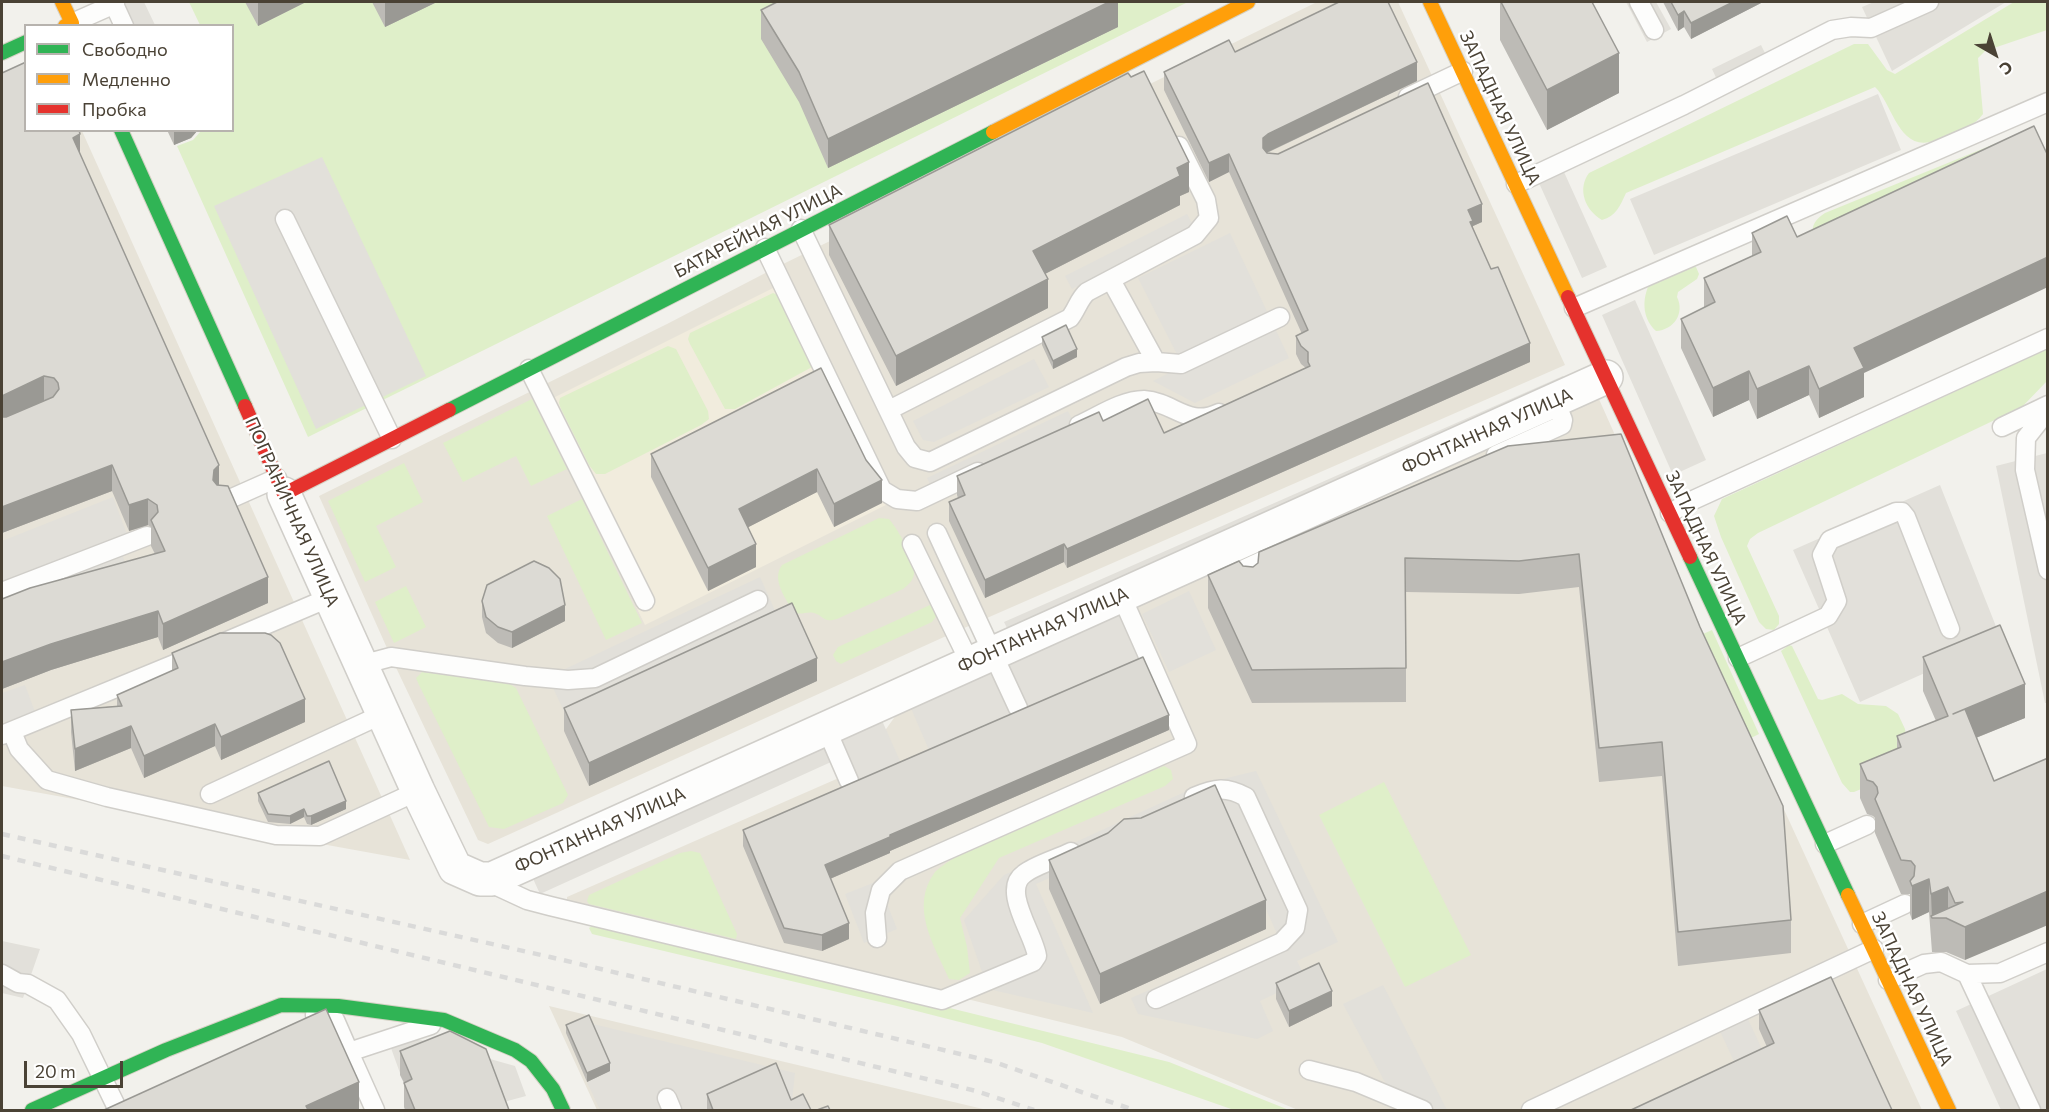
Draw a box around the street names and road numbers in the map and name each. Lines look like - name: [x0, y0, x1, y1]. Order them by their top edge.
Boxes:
- street label: ЗАПАДНАЯ УЛИЦА: [1455, 27, 1545, 189]
- street label: БАТАРЕЙНАЯ УЛИЦА: [671, 179, 845, 283]
- street label: ФОНТАННАЯ УЛИЦА: [1398, 384, 1576, 478]
- street label: ПОГРАНИЧНАЯ УЛИЦА: [240, 414, 344, 610]
- street label: ЗАПАДНАЯ УЛИЦА: [1661, 467, 1751, 629]
- street label: ФОНТАННАЯ УЛИЦА: [954, 583, 1132, 677]
- street label: ФОНТАННАЯ УЛИЦА: [511, 783, 689, 877]
- street label: ЗАПАДНАЯ УЛИЦА: [1867, 908, 1957, 1070]

